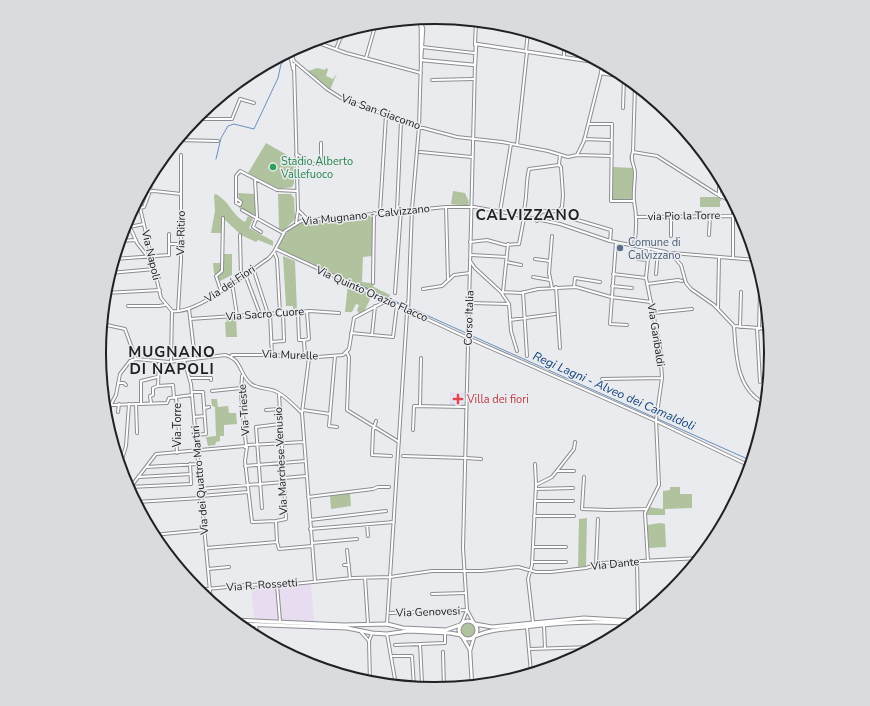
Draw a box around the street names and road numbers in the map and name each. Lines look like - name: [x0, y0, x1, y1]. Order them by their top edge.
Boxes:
- street label: Via San Giacomo: [338, 90, 423, 133]
- street label: Via Mugnano - Calvizzano: [300, 201, 431, 229]
- street label: via Pio la Torre: [647, 208, 721, 224]
- street label: Via Ritiro: [173, 210, 189, 257]
- street label: Via Napoli: [138, 227, 164, 282]
- street label: Via dei Fiori: [201, 262, 258, 307]
- street label: Via Quinto Orazio Flacco: [313, 262, 430, 325]
- street label: Corso Italia: [461, 290, 477, 346]
- street label: Via Garibaldi: [643, 301, 668, 368]
- street label: Via Sacro Cuore: [224, 304, 305, 324]
- street label: Via Murelle: [261, 346, 319, 363]
- street label: Via Trieste: [235, 383, 253, 437]
- street label: Via Torre: [170, 403, 185, 448]
- street label: Via Marchese Venusio: [271, 407, 291, 516]
- street label: Via dei Quattro Martiri: [188, 425, 212, 536]
- street label: Via Dante: [589, 554, 640, 574]
- street label: Via R. Rossetti: [225, 575, 298, 595]
- street label: Via Genovesi: [395, 603, 460, 621]

